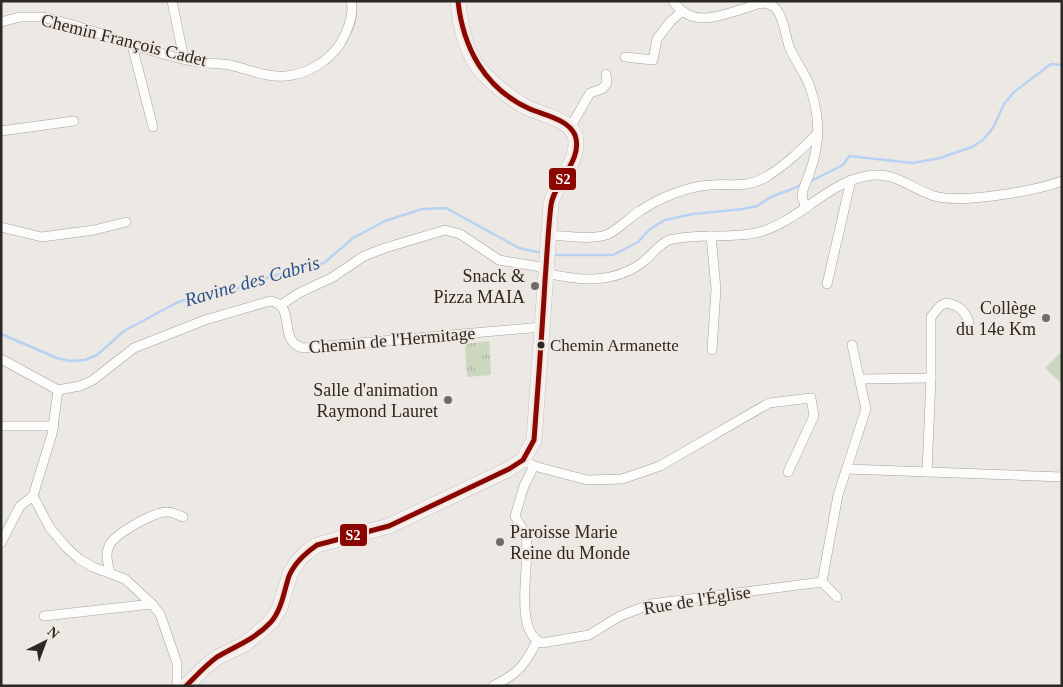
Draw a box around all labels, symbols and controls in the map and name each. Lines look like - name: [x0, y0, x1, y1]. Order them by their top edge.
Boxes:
- street label: Chemin François Cadet: [39, 10, 209, 70]
- line badge: S2: [548, 167, 577, 191]
- text: S2: [556, 172, 570, 187]
- water label: Ravine des Cabris: [181, 252, 322, 311]
- place label: Snack & Pizza MAIA: [434, 266, 525, 307]
- marker: Snack & Pizza MAIA: [529, 280, 541, 292]
- place label: Collège du 14e Km: [956, 298, 1036, 339]
- marker: Collège du 14e Km: [1040, 312, 1052, 324]
- street label: Chemin de l'Hermitage: [308, 323, 476, 357]
- place label: Chemin Armanette: [550, 336, 679, 355]
- marker: Chemin Armanette: [536, 340, 546, 350]
- place label: Salle d'animation Raymond Lauret: [313, 380, 438, 421]
- marker: Salle d'animation Raymond Lauret: [442, 394, 454, 406]
- place label: Paroisse Marie Reine du Monde: [510, 522, 630, 563]
- line badge: S2: [339, 523, 368, 547]
- text: S2: [346, 528, 360, 543]
- marker: Paroisse Marie Reine du Monde: [494, 536, 506, 548]
- street label: Rue de l'Église: [642, 581, 752, 618]
- north arrow: [20, 617, 70, 667]
- text: N: [45, 624, 62, 642]

